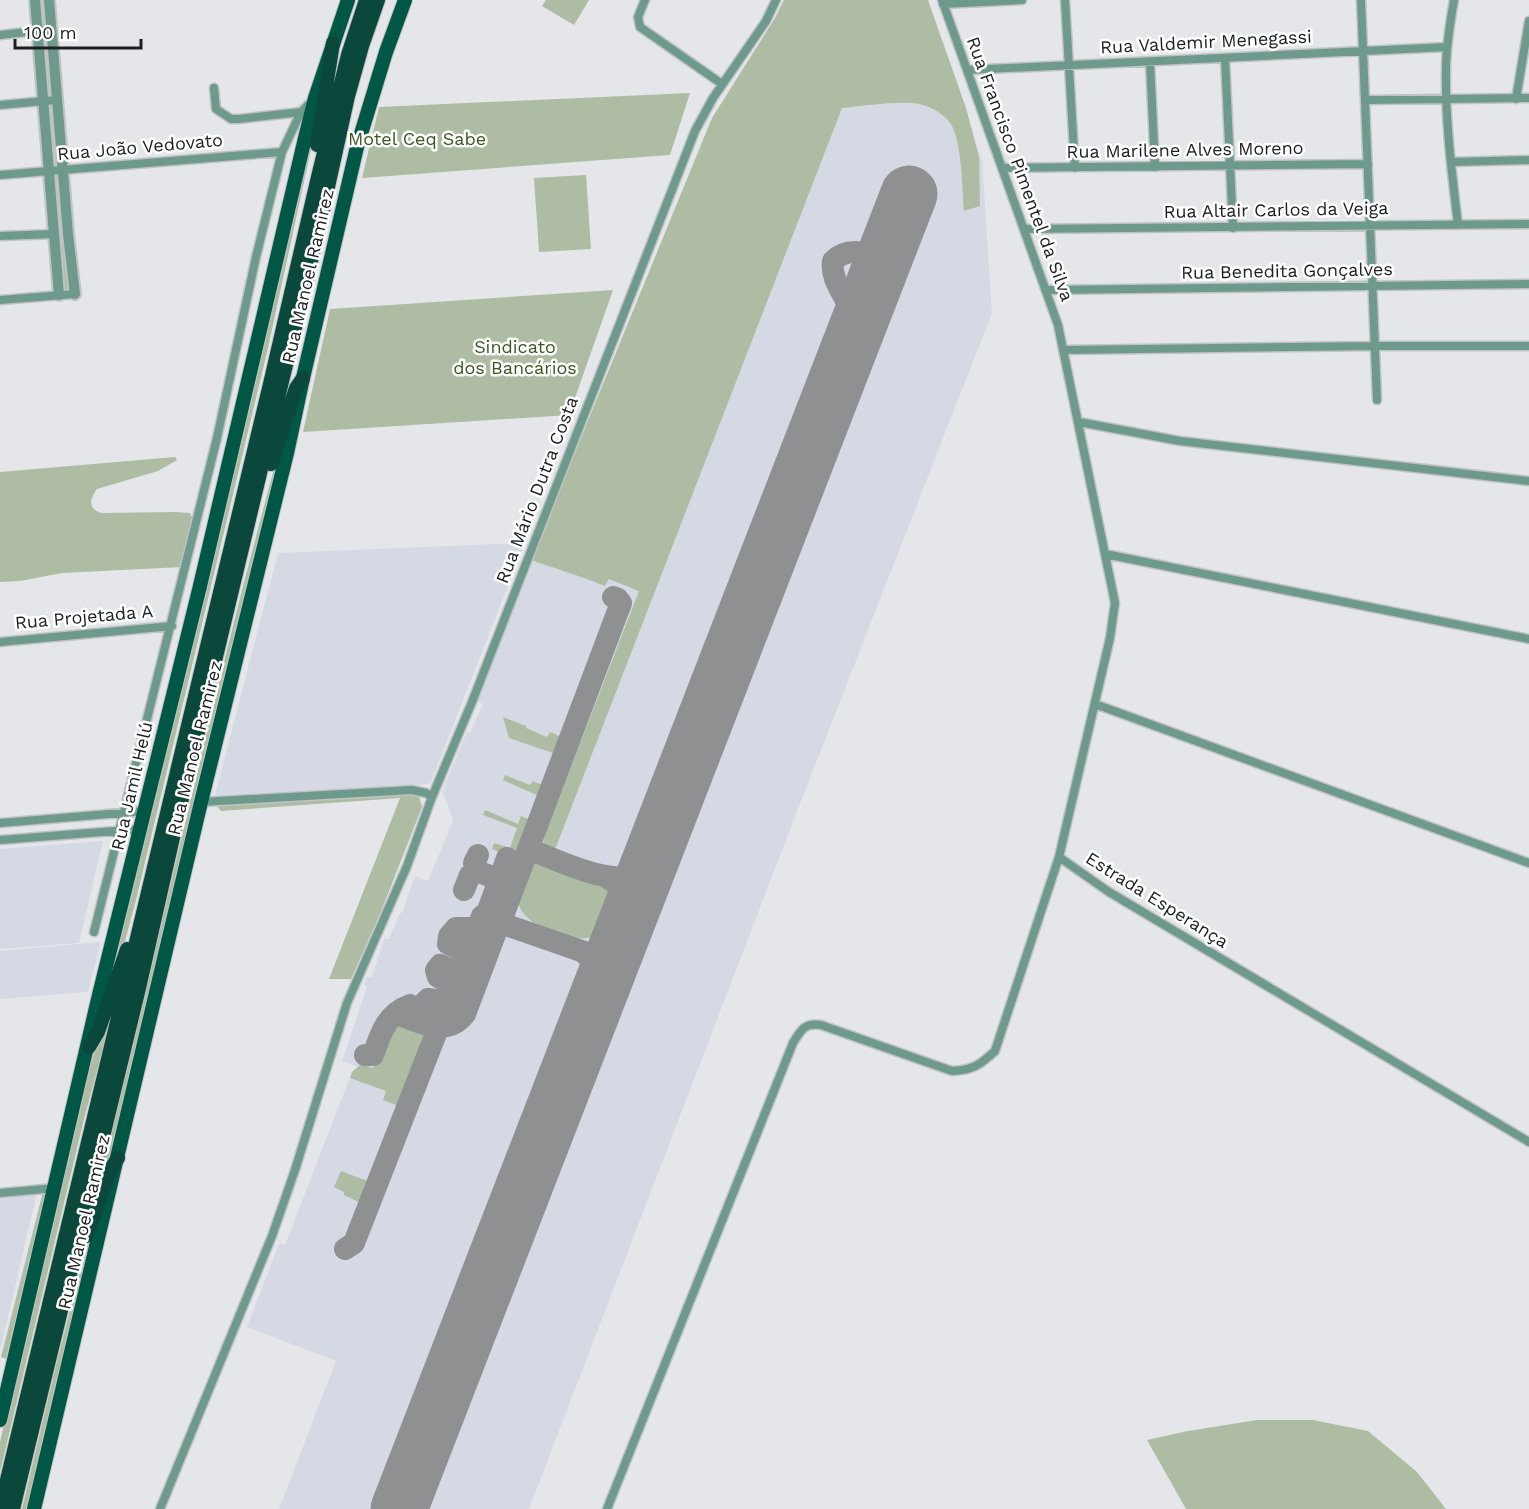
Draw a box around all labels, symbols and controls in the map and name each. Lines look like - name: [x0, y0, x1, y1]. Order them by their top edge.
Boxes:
- scale bar: [15, 12, 141, 50]
- text: 100 m: [24, 22, 77, 43]
- street label: Rua Valdemir Menegassi: [1100, 25, 1312, 58]
- street label: Rua Francisco Pimentel da Silva: [963, 34, 1078, 304]
- park label: Motel Ceq Sabe: [348, 128, 486, 149]
- street label: Rua João Vedovato: [56, 129, 224, 164]
- street label: Rua Marilene Alves Moreno: [1066, 137, 1304, 162]
- street label: Rua Manoel Ramirez: [277, 186, 338, 365]
- street label: Rua Altair Carlos da Veiga: [1163, 197, 1389, 222]
- street label: Rua Benedita Gonçalves: [1181, 258, 1393, 283]
- park label: Sindicato dos Bancários: [453, 336, 577, 378]
- street label: Rua Mário Dutra Costa: [491, 393, 582, 586]
- street label: Rua Projetada A: [14, 600, 154, 633]
- street label: Rua Manoel Ramirez: [163, 659, 226, 837]
- street label: Rua Jamil Helú: [106, 719, 157, 852]
- street label: Estrada Esperança: [1082, 847, 1233, 952]
- street label: Rua Manoel Ramirez: [53, 1132, 114, 1311]

